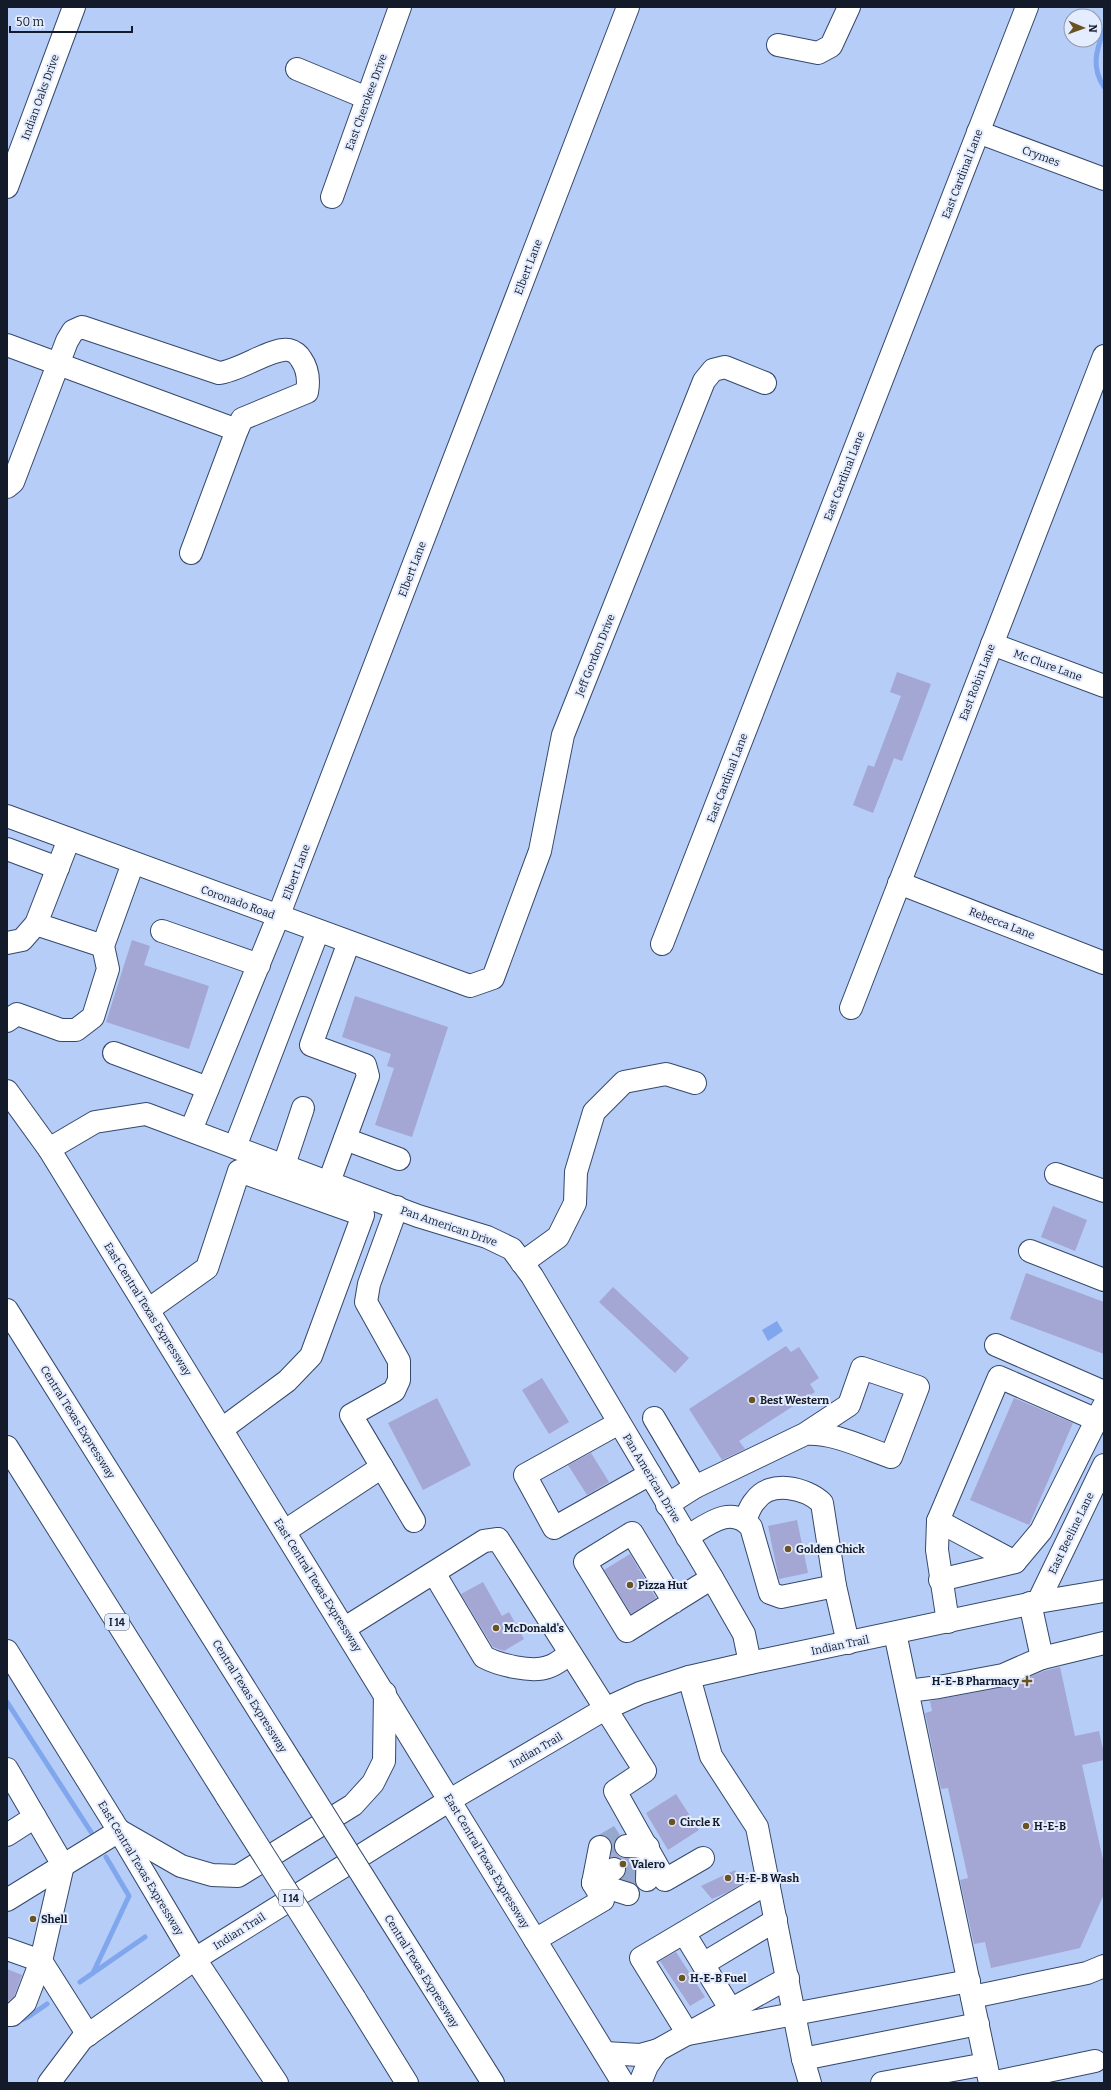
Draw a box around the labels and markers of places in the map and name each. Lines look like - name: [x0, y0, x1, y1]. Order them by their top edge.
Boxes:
- place label: Best Western: [760, 1394, 829, 1407]
- marker: Best Western: [747, 1395, 757, 1405]
- place label: Golden Chick: [796, 1543, 865, 1556]
- marker: Golden Chick: [783, 1544, 793, 1554]
- place label: Pizza Hut: [638, 1579, 688, 1592]
- marker: Pizza Hut: [625, 1580, 635, 1590]
- place label: McDonald's: [504, 1622, 565, 1635]
- marker: McDonald's: [491, 1623, 501, 1633]
- place label: H-E-B Pharmacy: [932, 1675, 1020, 1688]
- marker: H-E-B Pharmacy: [1022, 1676, 1032, 1686]
- place label: Circle K: [680, 1816, 720, 1829]
- marker: Circle K: [667, 1817, 677, 1827]
- place label: H-E-B: [1034, 1820, 1066, 1833]
- marker: H-E-B: [1021, 1821, 1031, 1831]
- place label: Valero: [631, 1858, 665, 1871]
- marker: Valero: [618, 1859, 628, 1869]
- place label: H-E-B Wash: [736, 1872, 799, 1885]
- marker: H-E-B Wash: [723, 1873, 733, 1883]
- place label: Shell: [41, 1913, 68, 1926]
- marker: Shell: [28, 1914, 38, 1924]
- place label: H-E-B Fuel: [690, 1972, 747, 1985]
- marker: H-E-B Fuel: [677, 1973, 687, 1983]

